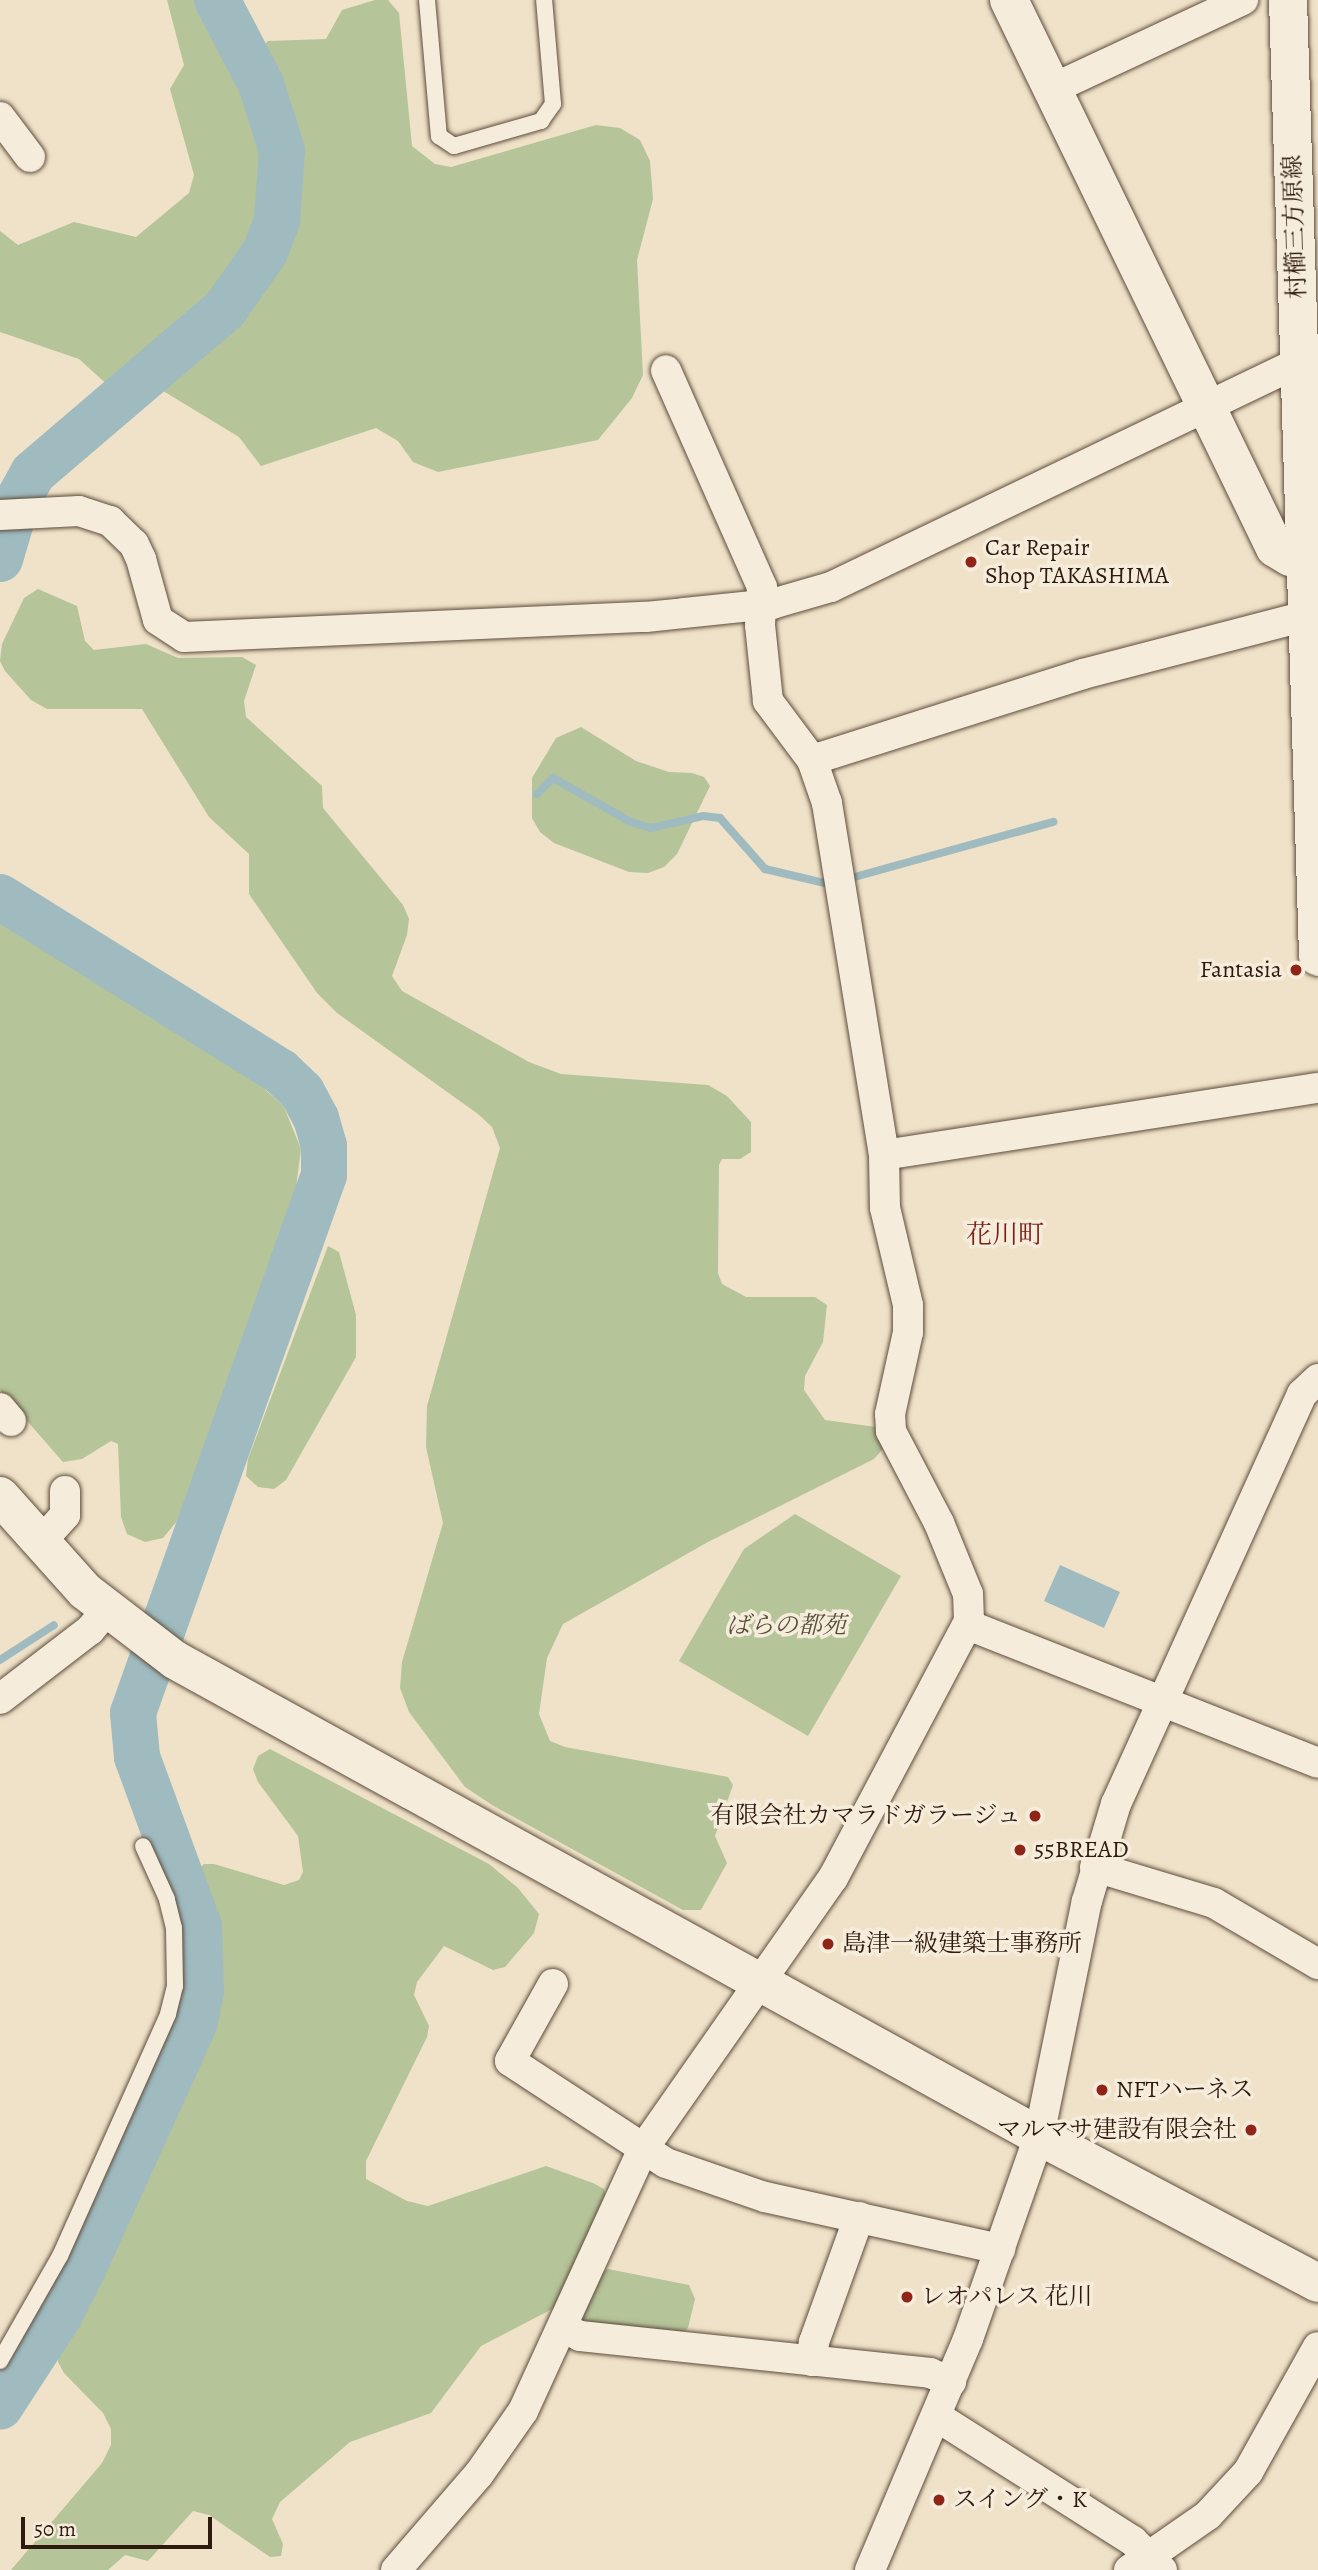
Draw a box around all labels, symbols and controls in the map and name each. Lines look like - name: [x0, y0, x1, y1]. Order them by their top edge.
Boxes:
- street label: 村櫛三方原線: [1278, 155, 1312, 299]
- place label: Car Repair Shop TAKASHIMA: [985, 534, 1169, 590]
- marker: Car Repair Shop TAKASHIMA: [963, 554, 979, 570]
- place label: Fantasia: [1200, 956, 1282, 984]
- marker: Fantasia: [1288, 962, 1304, 978]
- district label: 花川町: [966, 1219, 1044, 1251]
- park label: ばらの都苑: [726, 1612, 846, 1640]
- place label: 有限会社カマラドガラージュ: [709, 1802, 1021, 1830]
- marker: 有限会社カマラドガラージュ: [1027, 1808, 1043, 1824]
- place label: 55BREAD: [1034, 1836, 1129, 1864]
- marker: 55BREAD: [1012, 1842, 1028, 1858]
- place label: 島津一級建築士事務所: [842, 1930, 1082, 1958]
- marker: 島津一級建築士事務所: [820, 1936, 836, 1952]
- place label: NFTハーネス: [1116, 2076, 1255, 2104]
- marker: NFTハーネス: [1094, 2082, 1110, 2098]
- place label: マルマサ建設有限会社: [997, 2116, 1237, 2144]
- marker: マルマサ建設有限会社: [1243, 2122, 1259, 2138]
- place label: レオパレス 花川: [921, 2283, 1094, 2311]
- marker: レオパレス 花川: [899, 2289, 915, 2305]
- place label: スイング・K: [953, 2486, 1088, 2514]
- marker: スイング・K: [931, 2492, 947, 2508]
- scale bar: [24, 2504, 215, 2548]
- text: 50 m: [34, 2515, 76, 2543]

